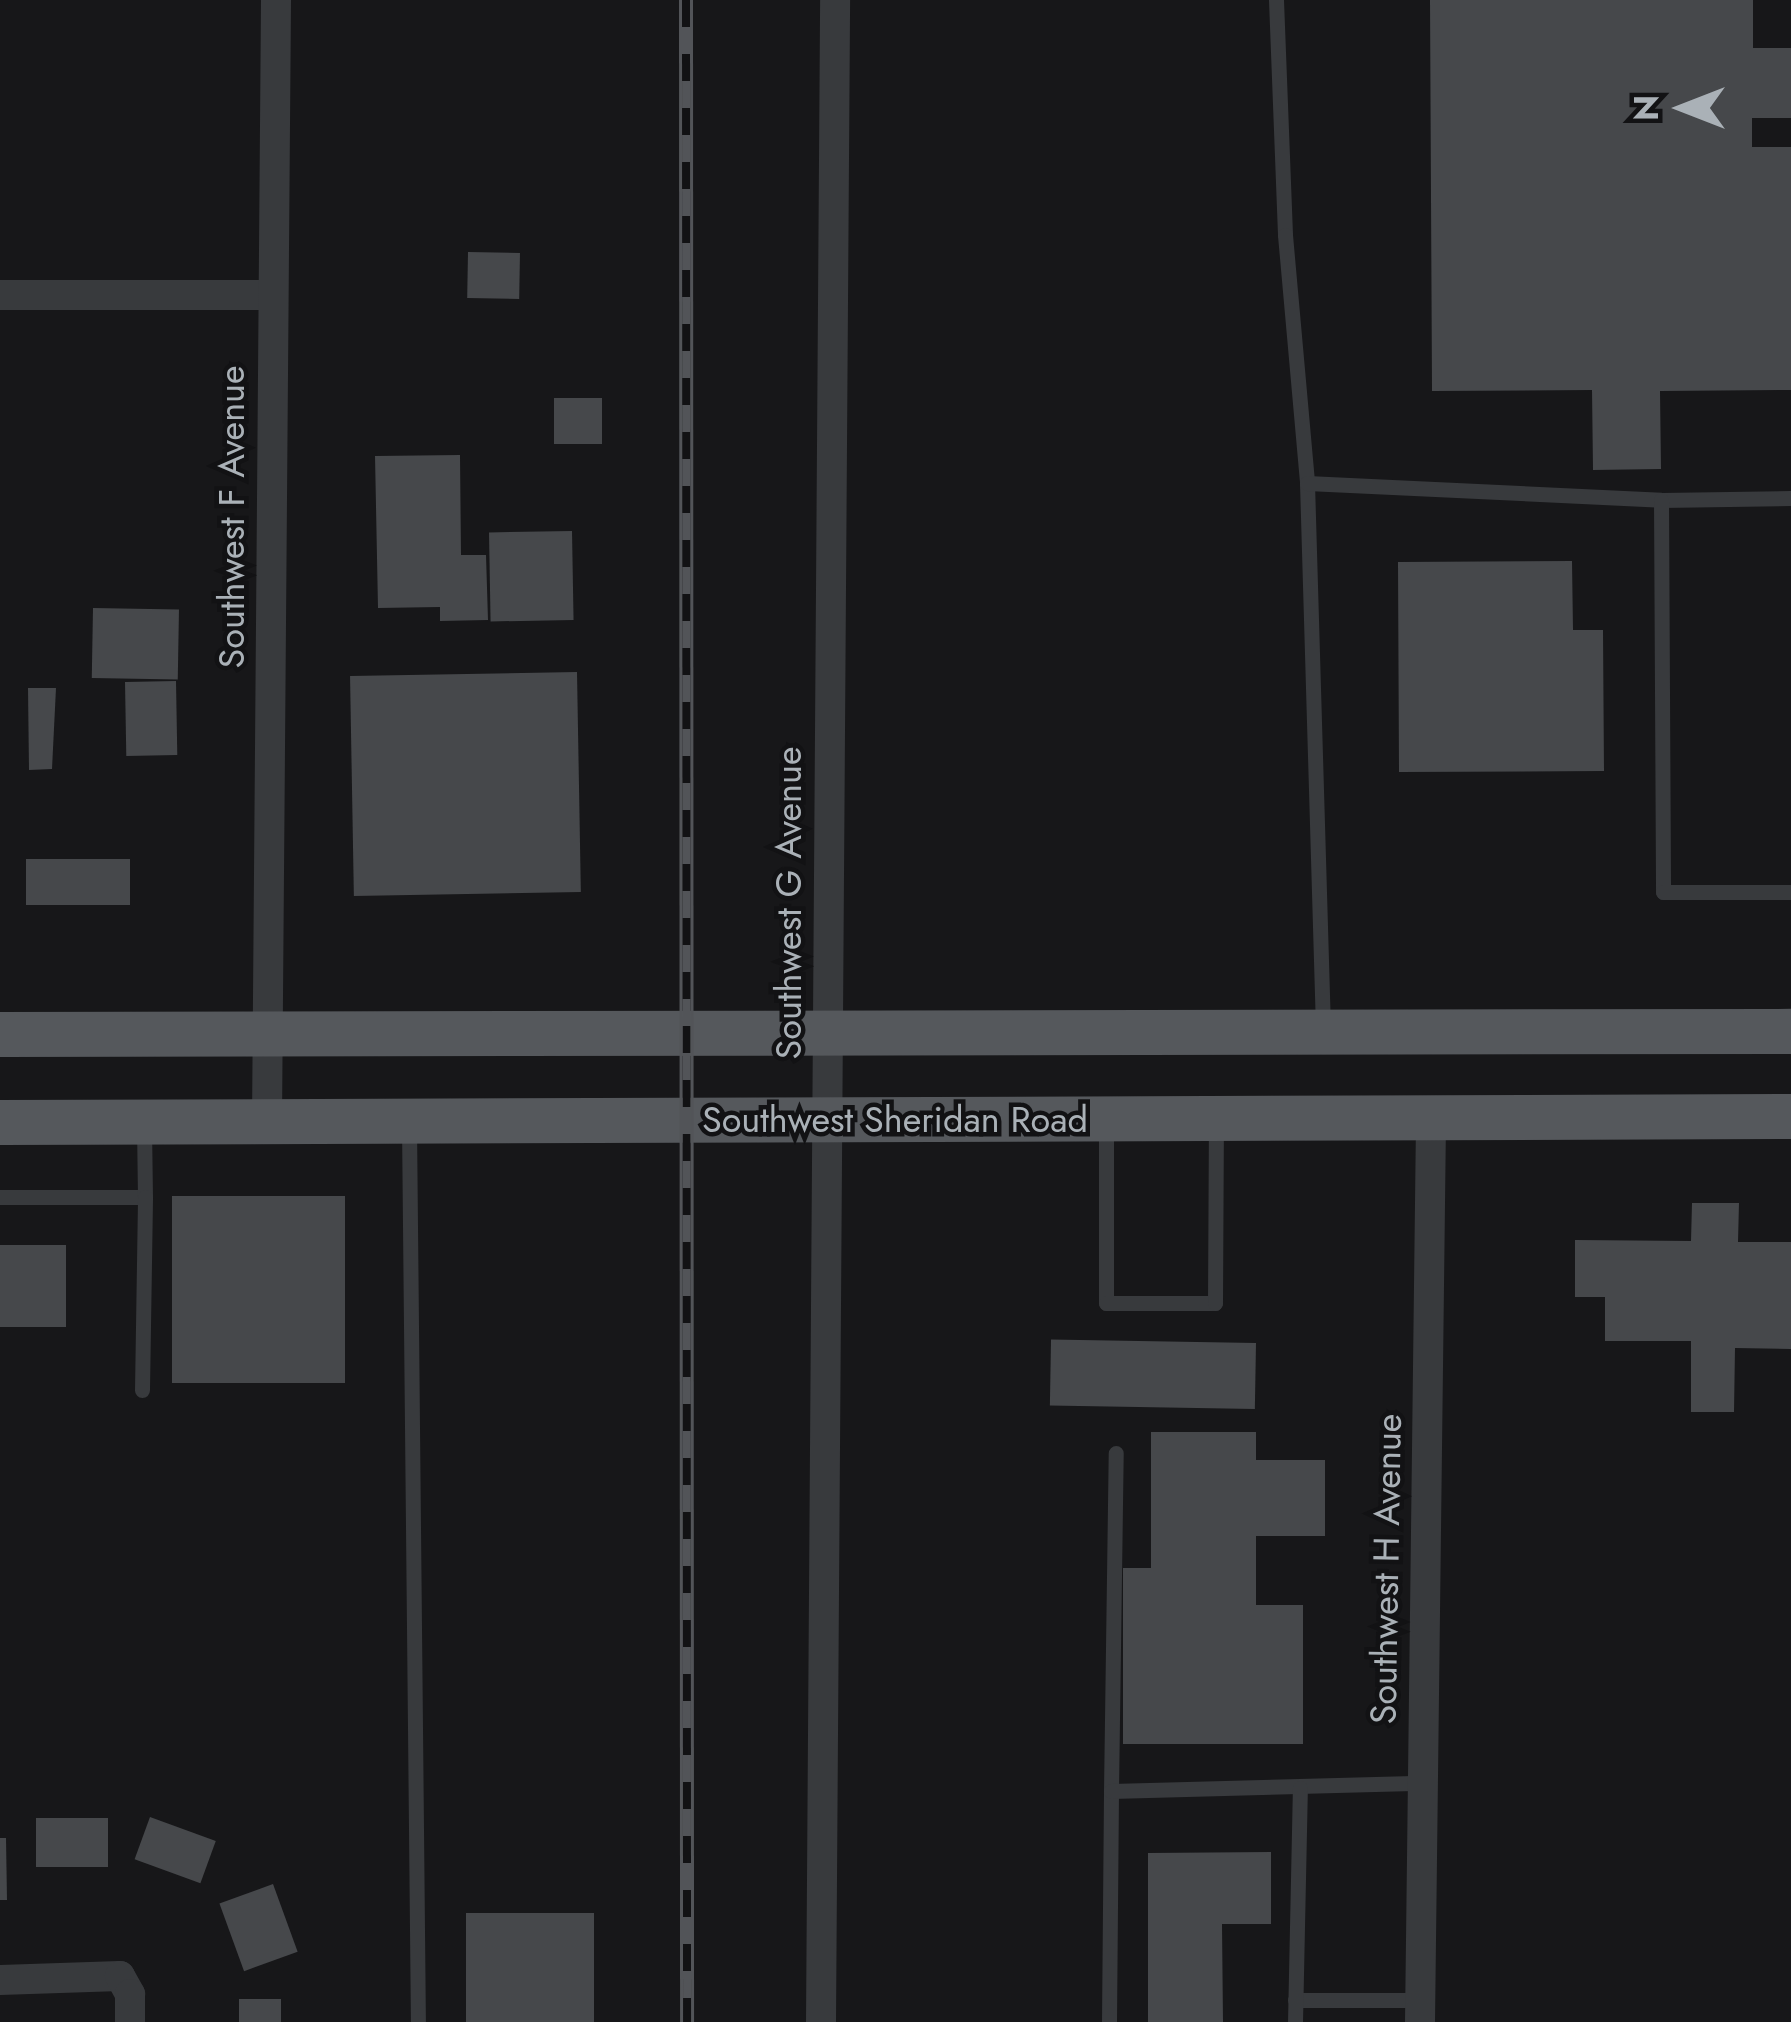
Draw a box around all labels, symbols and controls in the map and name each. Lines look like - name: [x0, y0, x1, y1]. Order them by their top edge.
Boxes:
- north arrow: [1623, 48, 1743, 168]
- text: N: [1623, 95, 1670, 121]
- street label: Southwest F Avenue: [210, 365, 254, 669]
- street label: Southwest G Avenue: [767, 747, 811, 1059]
- street label: Southwest Sheridan Road: [702, 1098, 1088, 1142]
- street label: Southwest H Avenue: [1362, 1413, 1410, 1725]

